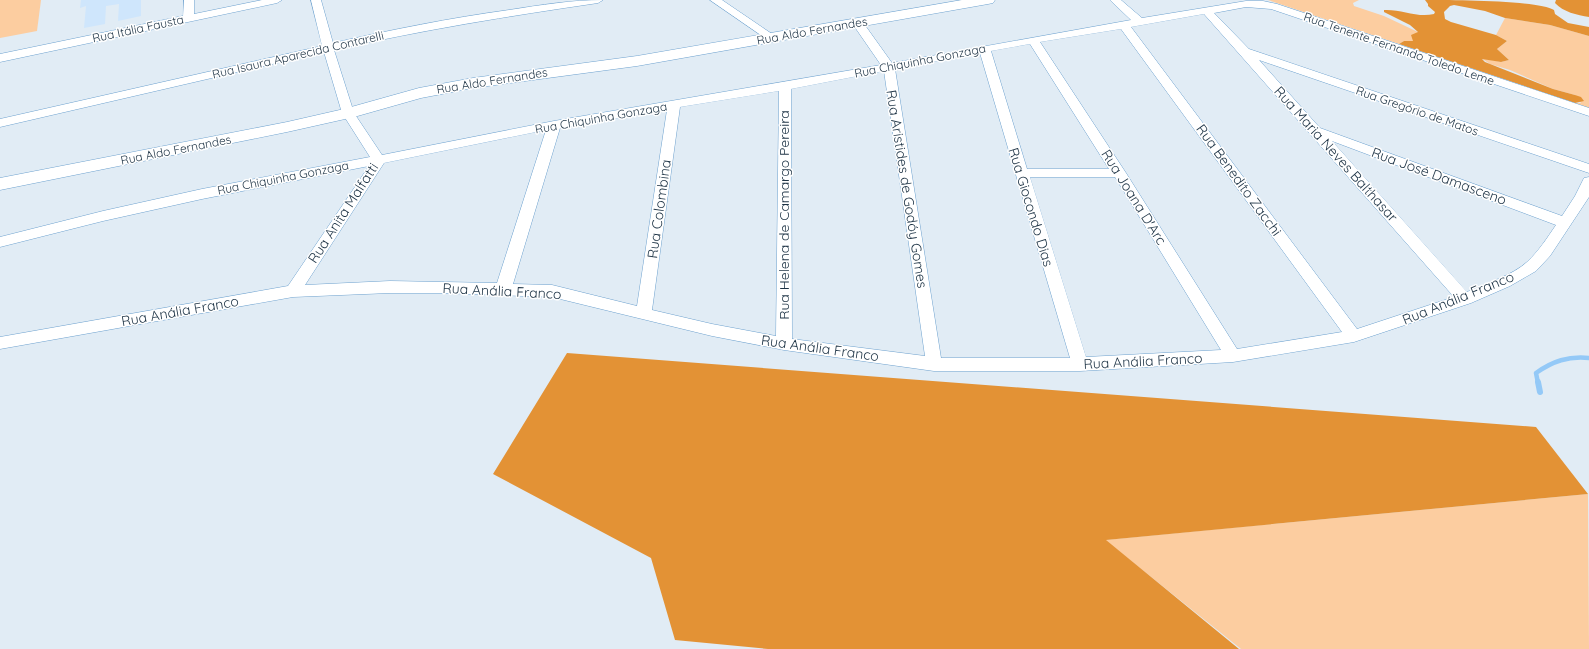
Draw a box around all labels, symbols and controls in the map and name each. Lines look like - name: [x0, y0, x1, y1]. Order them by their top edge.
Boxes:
- street label: Rua Tenente Fernando Toledo Leme: [1302, 9, 1497, 88]
- street label: Rua Itália Fausta: [91, 12, 185, 46]
- street label: Rua Aldo Fernandes: [755, 13, 869, 48]
- street label: Rua Isaura Aparecida Contarelli: [211, 27, 385, 82]
- street label: Rua Chiquinha Gonzaga: [853, 40, 987, 81]
- street label: Rua Aldo Fernandes: [435, 64, 549, 97]
- street label: Rua Maria Neves Balthasar: [1270, 82, 1402, 226]
- street label: Rua Gregório de Matos: [1354, 83, 1481, 139]
- street label: Rua Aristides de Godóy Gomes: [882, 89, 932, 289]
- street label: Rua Chiquinha Gonzaga: [534, 99, 668, 137]
- street label: Rua Helena de Camargo Pereira: [775, 110, 793, 320]
- street label: Rua Benedito Zacchi: [1192, 121, 1286, 239]
- street label: Rua Aldo Fernandes: [119, 131, 233, 168]
- street label: Rua José Damasceno: [1369, 143, 1509, 209]
- street label: Rua Giocondo Dias: [1004, 145, 1058, 269]
- street label: Rua Joana D'Arc: [1097, 146, 1171, 248]
- street label: Rua Chiquinha Gonzaga: [216, 157, 350, 198]
- street label: Rua Colombina: [643, 158, 675, 260]
- street label: Rua Anita Malfatti: [304, 159, 382, 267]
- street label: Rua Anália Franco: [1399, 267, 1517, 329]
- street label: Rua Anália Franco: [442, 279, 562, 303]
- street label: Rua Anália Franco: [120, 292, 240, 330]
- street label: Rua Anália Franco: [760, 331, 880, 365]
- street label: Rua Anália Franco: [1083, 349, 1203, 373]

